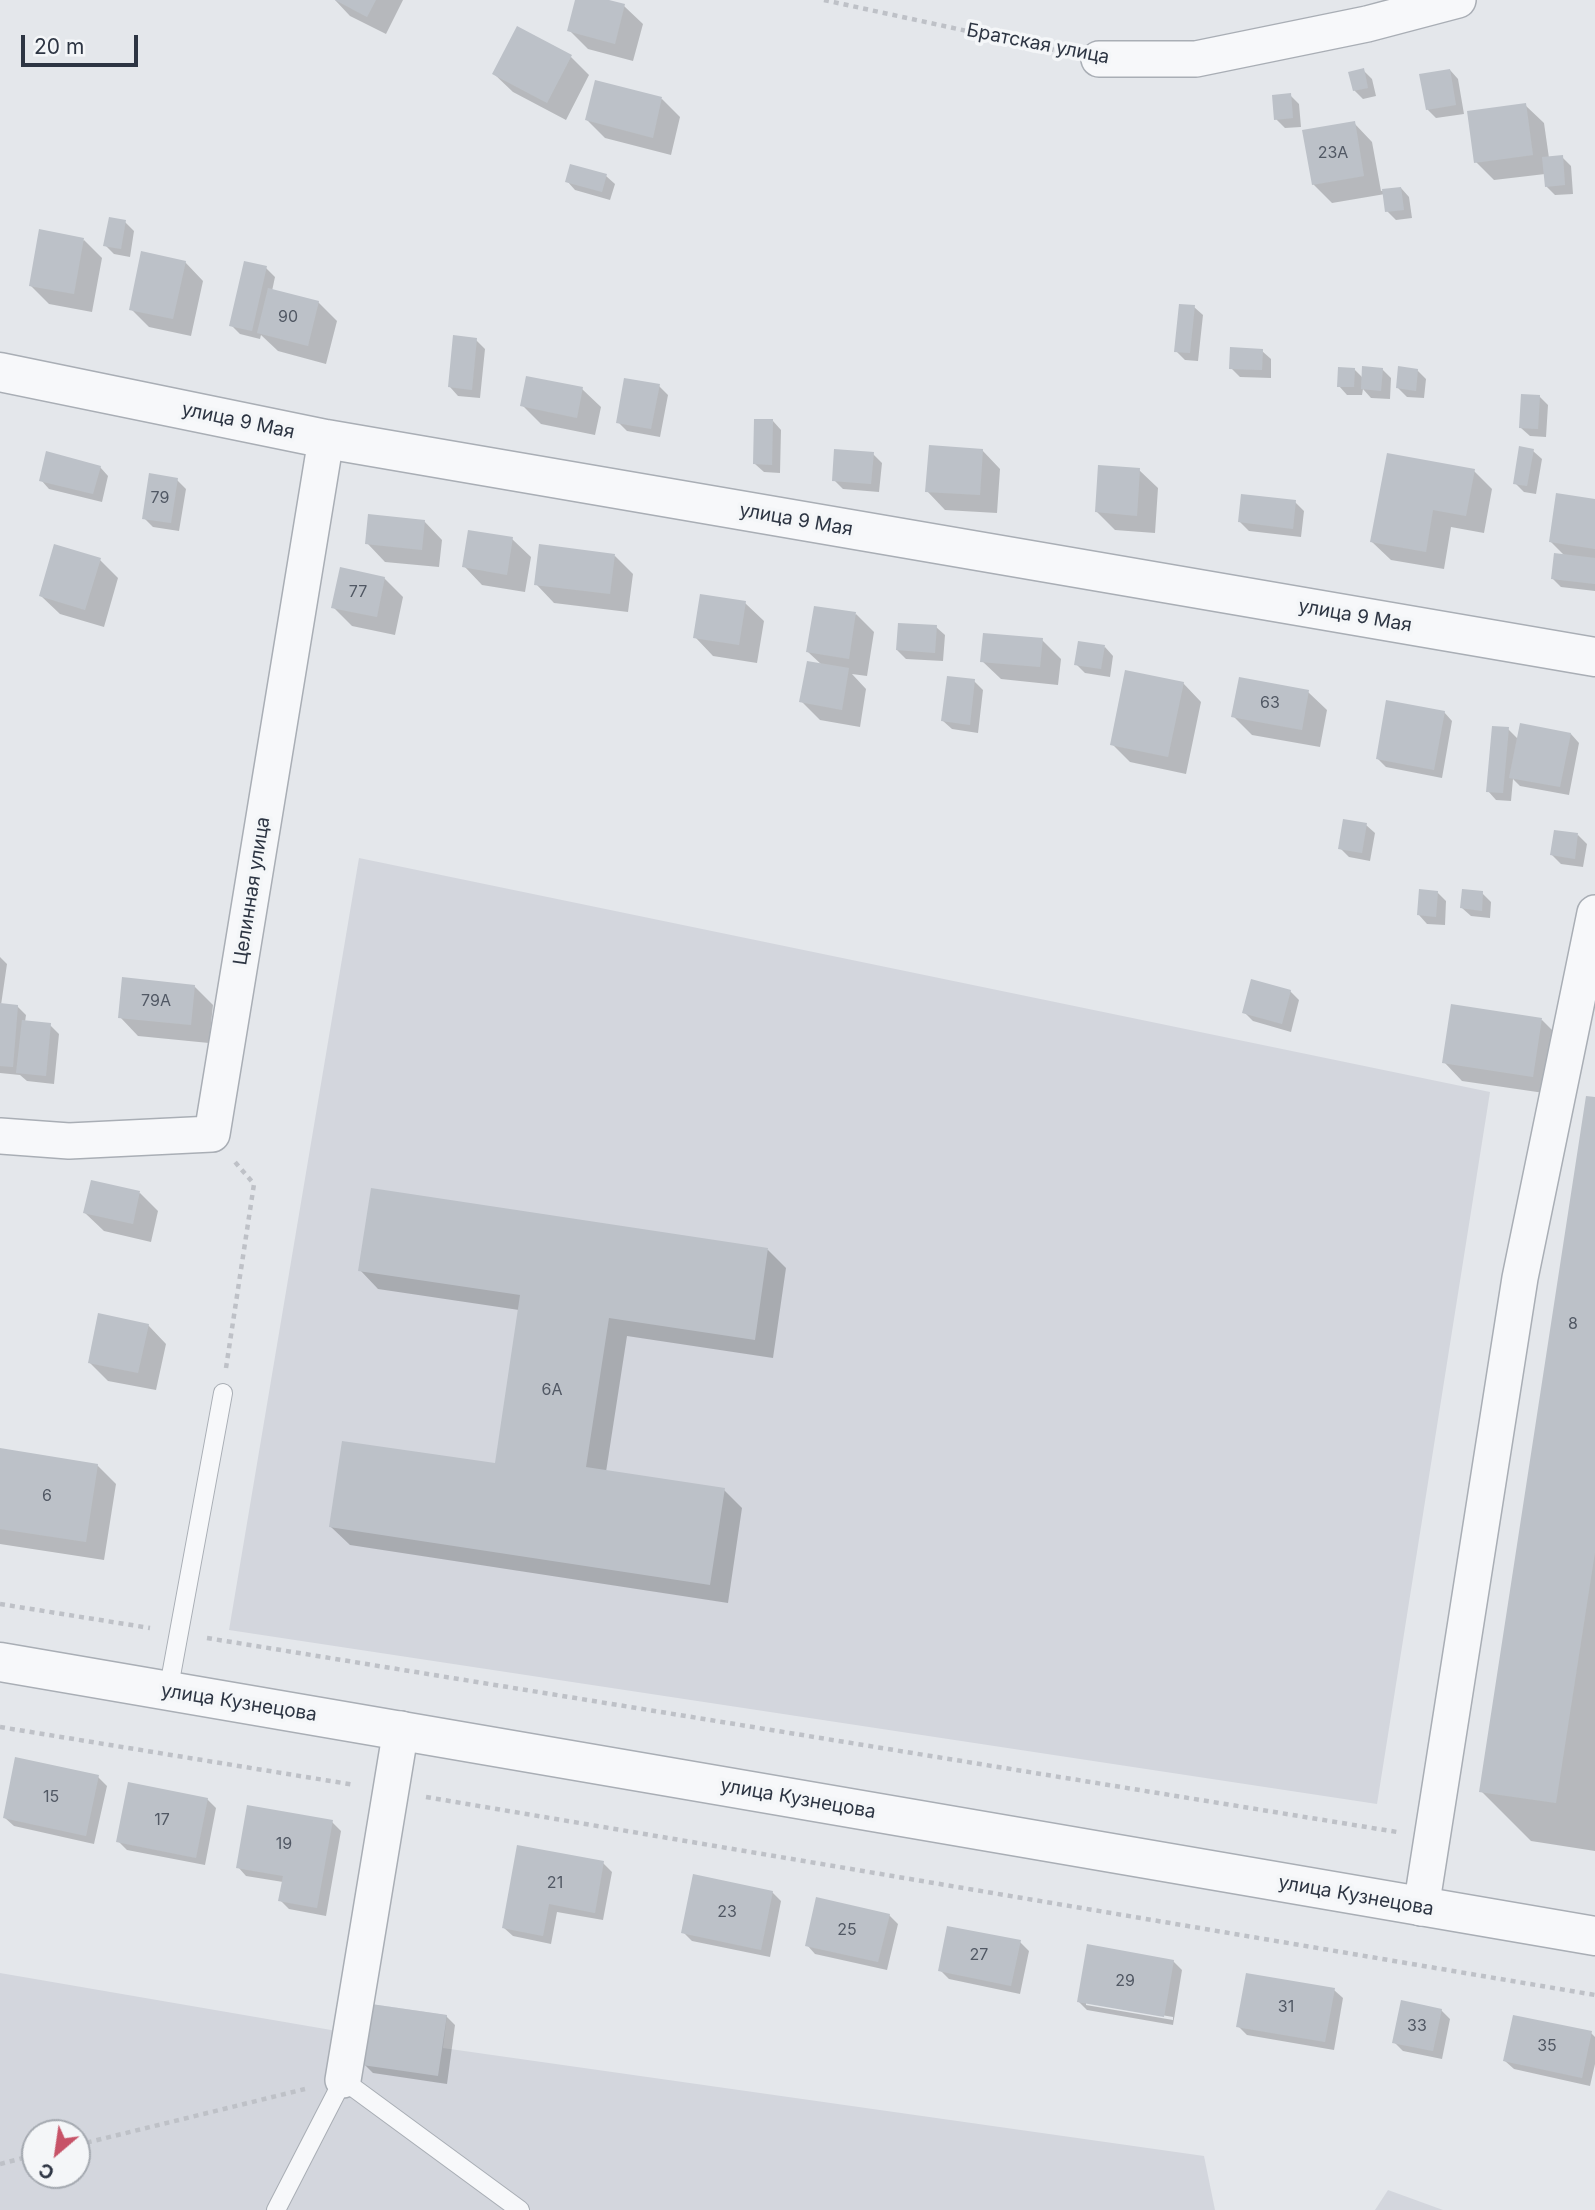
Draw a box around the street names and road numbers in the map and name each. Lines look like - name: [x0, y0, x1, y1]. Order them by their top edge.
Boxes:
- street label: Братская улица: [965, 19, 1111, 69]
- street label: улица 9 Мая: [179, 398, 297, 444]
- street label: улица 9 Мая: [737, 499, 855, 541]
- street label: улица 9 Мая: [1296, 595, 1414, 637]
- street label: Целинная улица: [229, 815, 275, 967]
- street label: улица Кузнецова: [159, 1679, 319, 1727]
- street label: улица Кузнецова: [718, 1774, 878, 1824]
- street label: улица Кузнецова: [1276, 1871, 1436, 1921]

